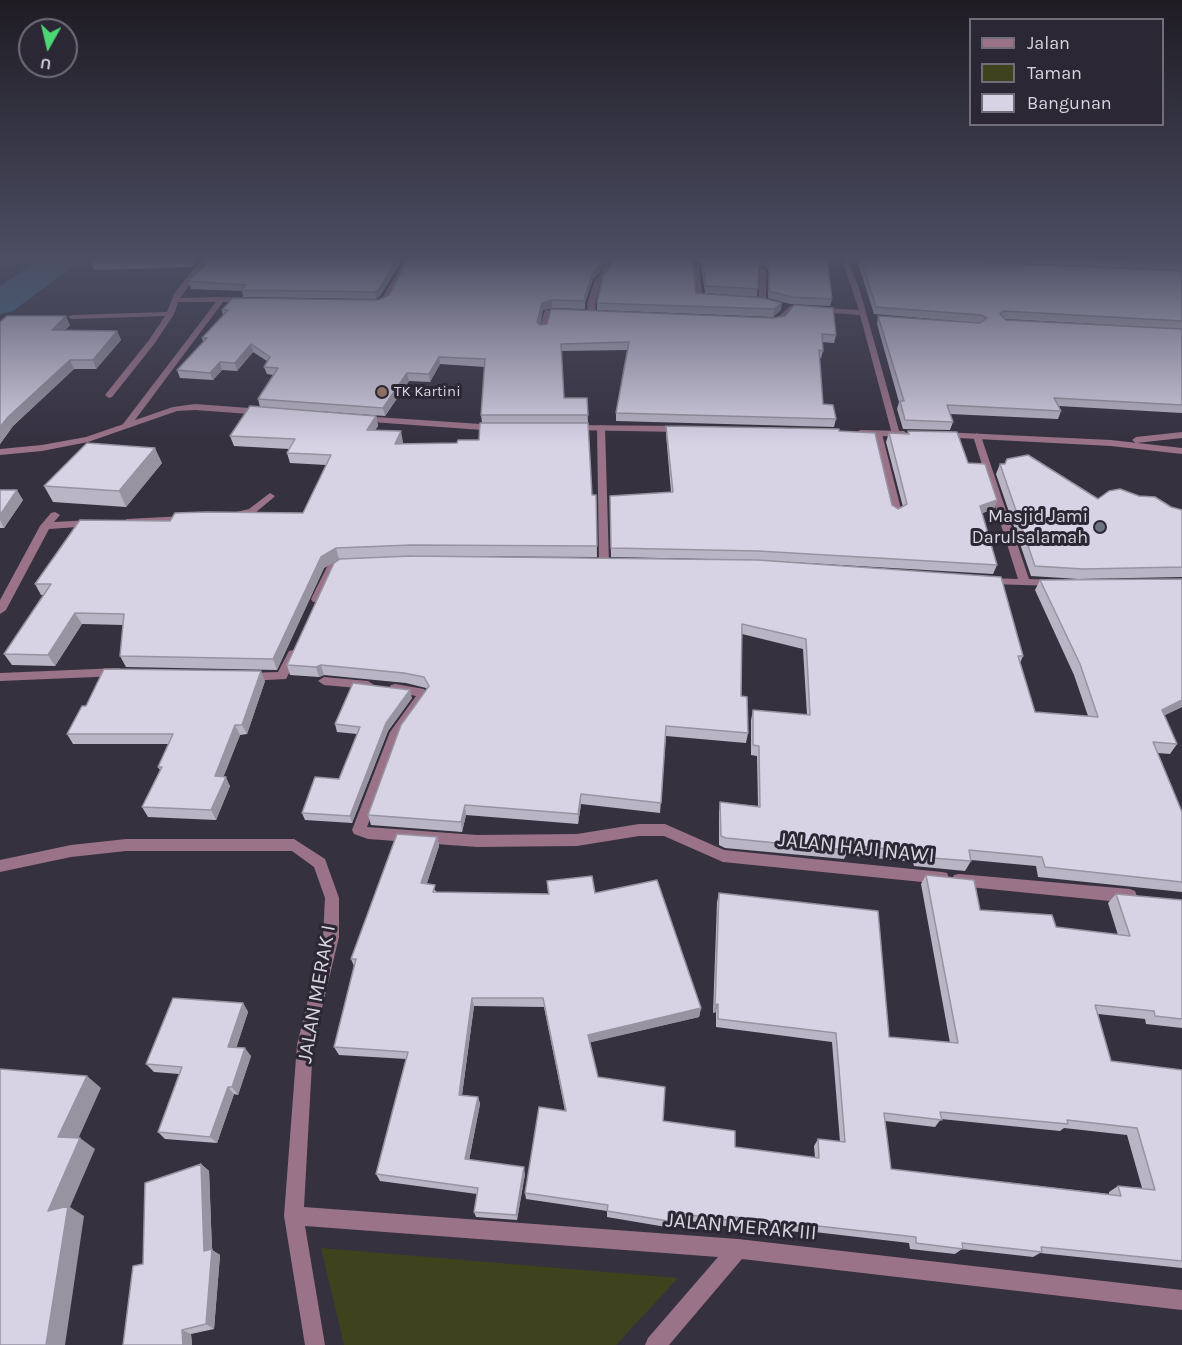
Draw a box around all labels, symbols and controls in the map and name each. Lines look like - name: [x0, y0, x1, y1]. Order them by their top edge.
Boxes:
- north arrow: [18, 18, 78, 78]
- legend: [969, 18, 1164, 126]
- text: Jalan: [1027, 32, 1070, 54]
- text: U: [39, 54, 53, 75]
- text: Taman: [1027, 62, 1082, 84]
- text: Bangunan: [1027, 92, 1112, 114]
- place label: TK Kartini: [394, 383, 461, 401]
- marker: TK Kartini: [375, 385, 389, 399]
- place label: Masjid Jami Darulsalamah: [972, 506, 1088, 548]
- marker: Masjid Jami Darulsalamah: [1093, 520, 1107, 534]
- street label: JALAN HAJI NAWI: [776, 827, 936, 869]
- street label: JALAN MERAK I: [292, 923, 342, 1065]
- street label: JALAN MERAK III: [664, 1208, 818, 1246]

